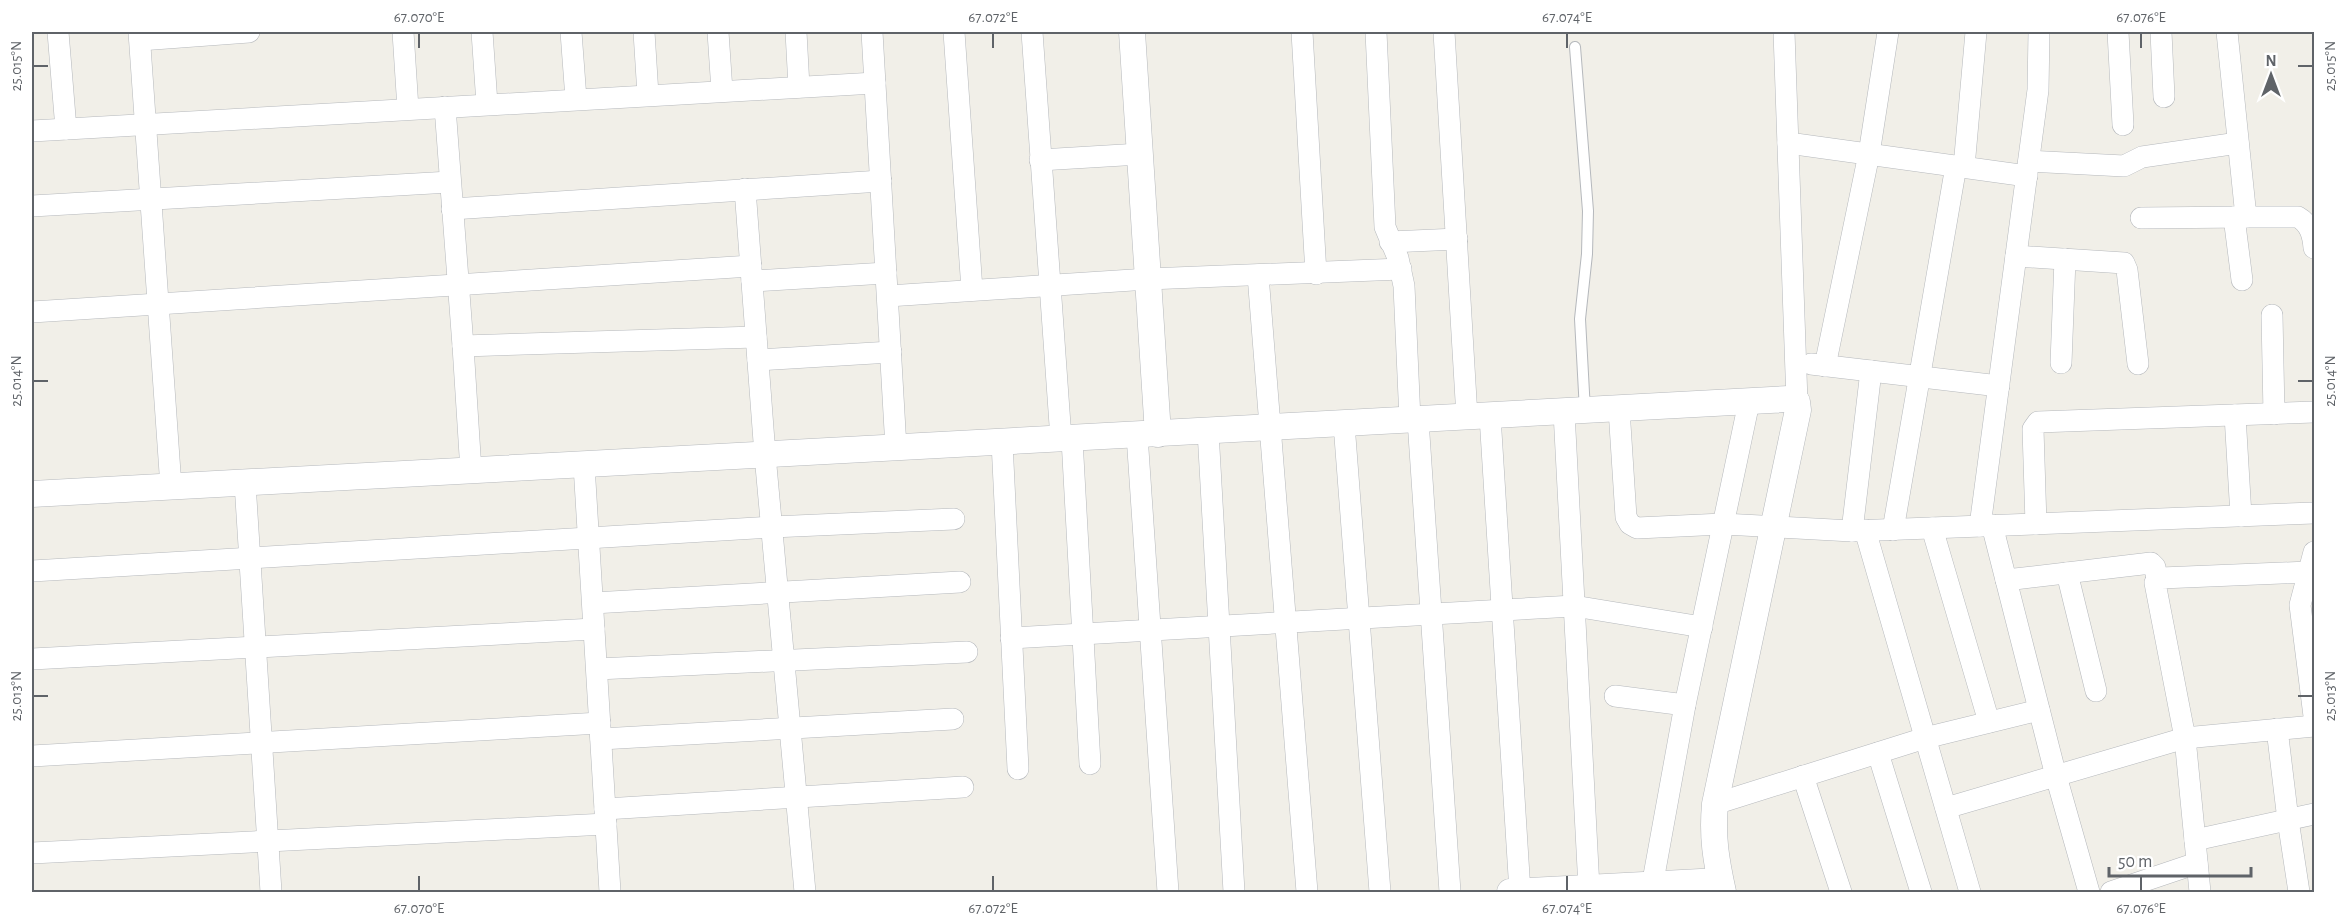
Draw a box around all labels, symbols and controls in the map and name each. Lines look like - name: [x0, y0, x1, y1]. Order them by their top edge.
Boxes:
- text: 67.070°E: [394, 10, 444, 25]
- text: 67.072°E: [968, 10, 1018, 25]
- text: 67.074°E: [1542, 10, 1592, 25]
- text: 67.076°E: [2116, 10, 2166, 25]
- text: 25.015°N: [9, 41, 24, 91]
- text: 25.015°N: [2323, 41, 2338, 91]
- north arrow: [2241, 45, 2301, 105]
- text: N: [2265, 53, 2277, 69]
- text: 25.014°N: [9, 355, 24, 407]
- text: 25.014°N: [2323, 355, 2338, 407]
- text: 25.013°N: [9, 671, 24, 721]
- text: 25.013°N: [2323, 671, 2338, 721]
- scale bar: [2109, 840, 2252, 878]
- text: 50 m: [2118, 853, 2152, 871]
- text: 67.070°E: [394, 901, 444, 916]
- text: 67.072°E: [968, 901, 1018, 916]
- text: 67.074°E: [1542, 901, 1592, 916]
- text: 67.076°E: [2116, 901, 2166, 916]

